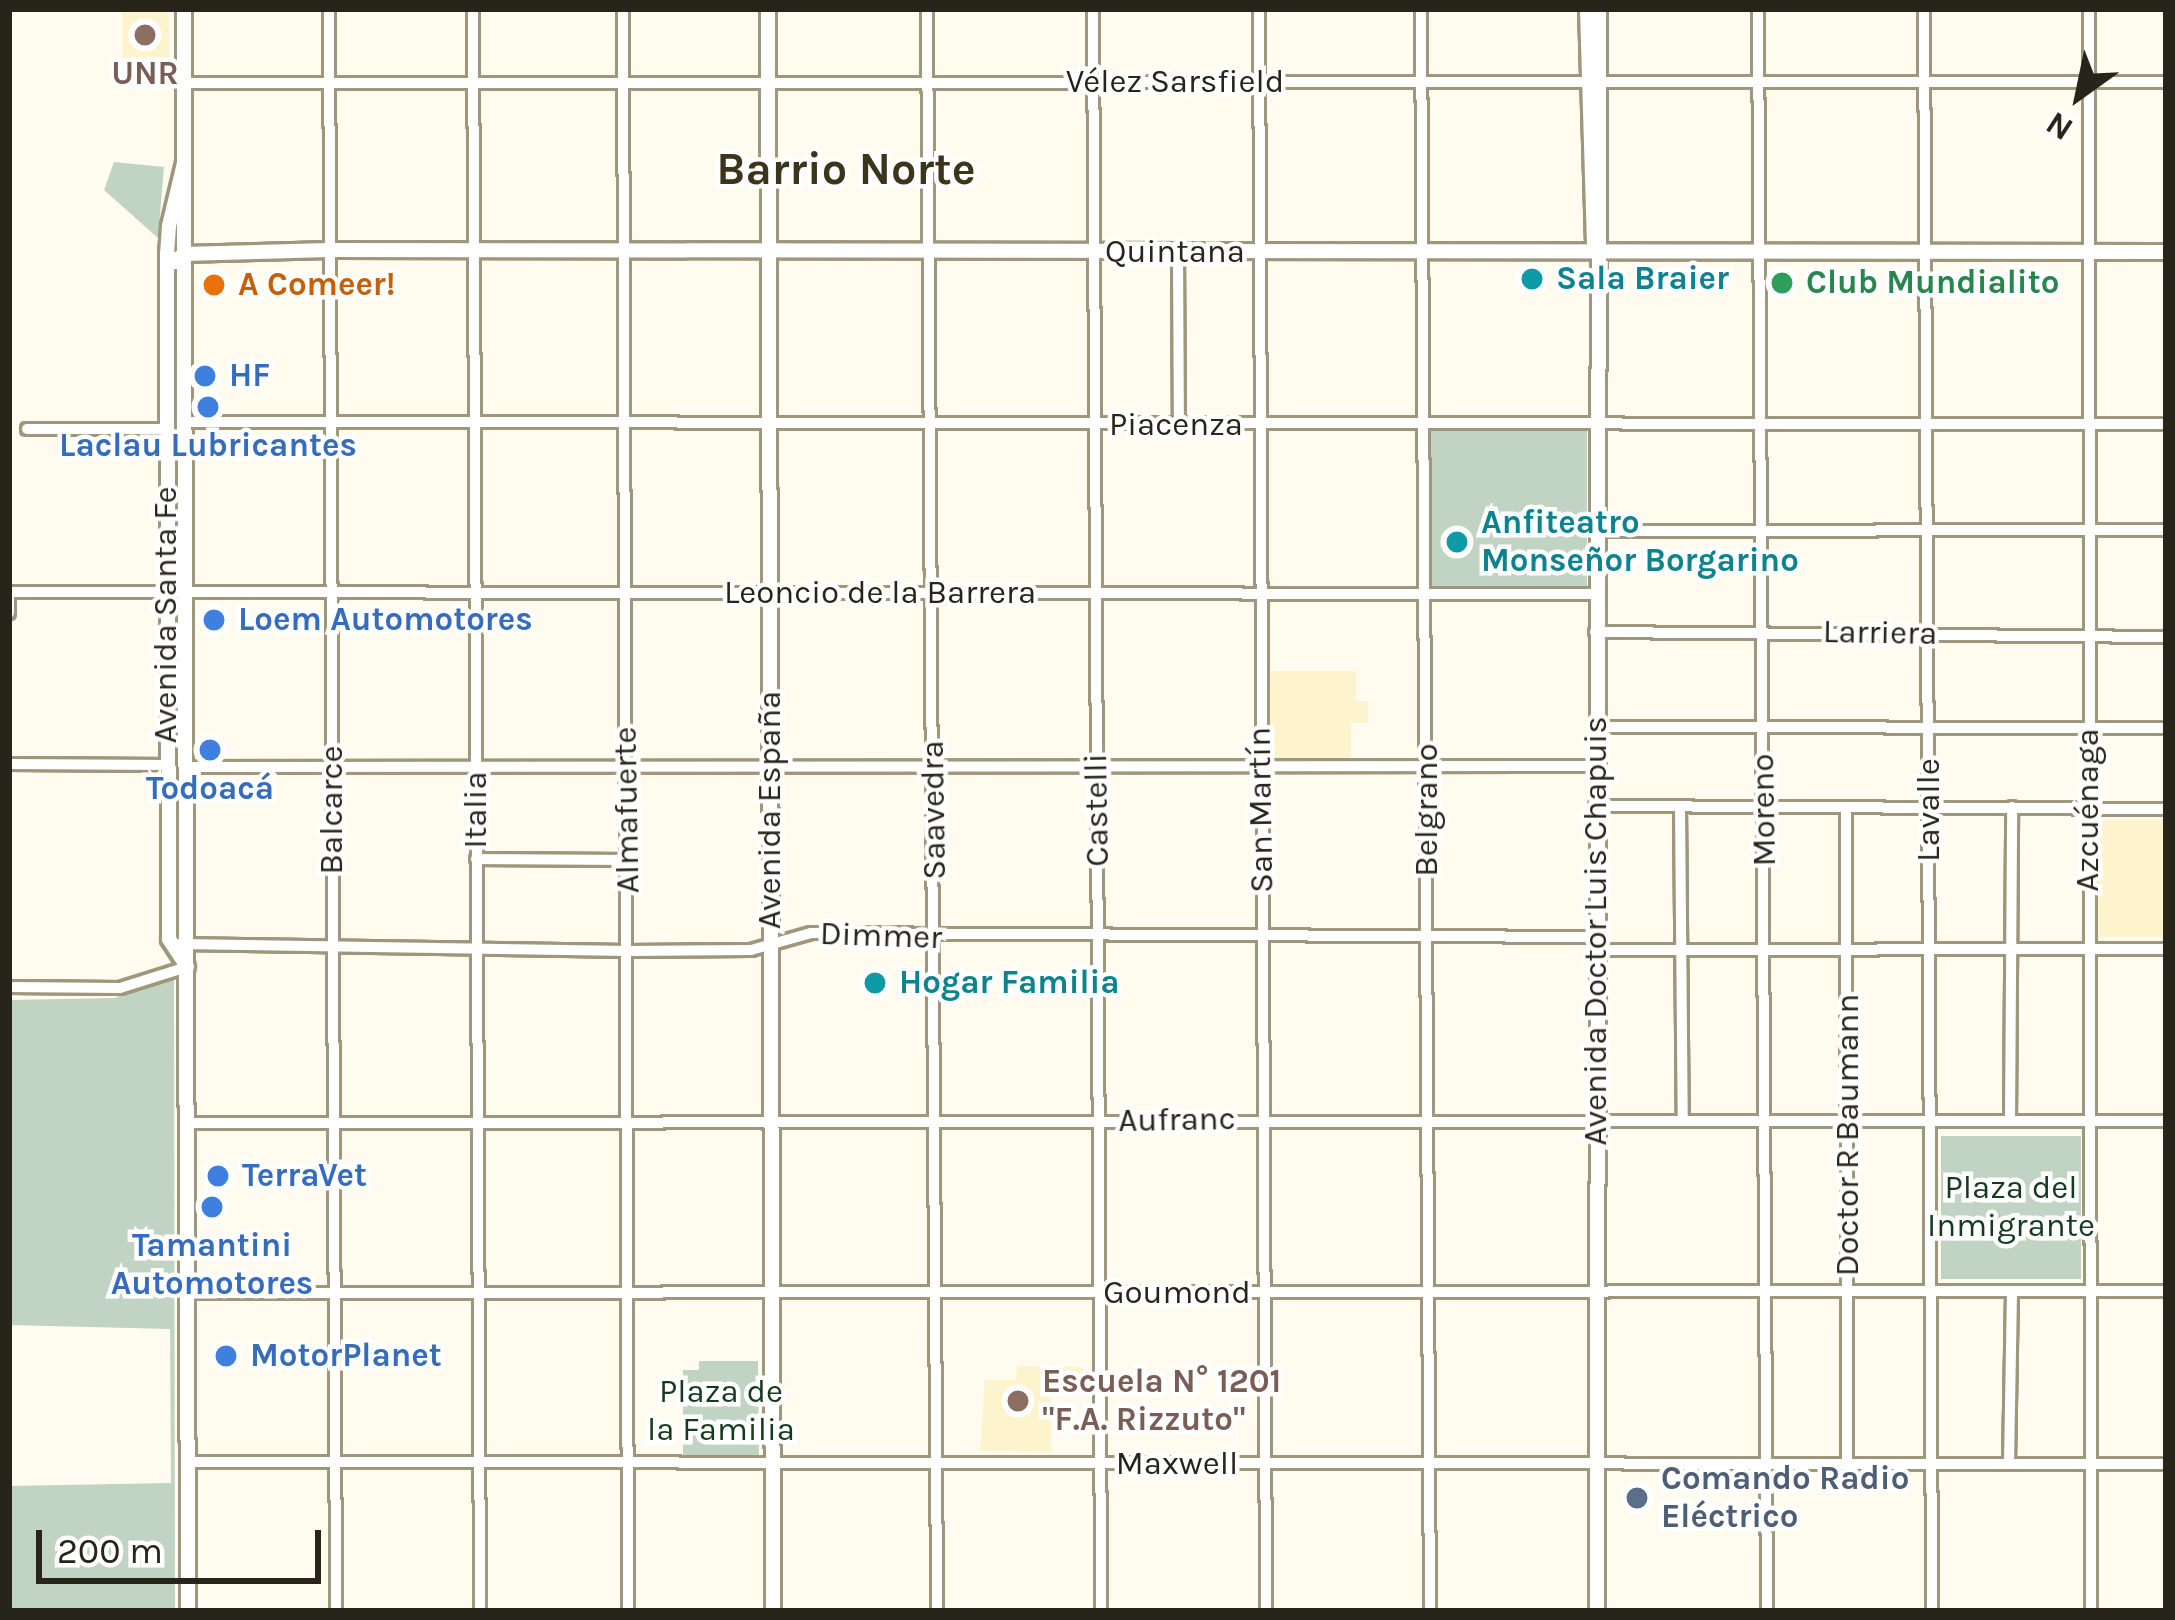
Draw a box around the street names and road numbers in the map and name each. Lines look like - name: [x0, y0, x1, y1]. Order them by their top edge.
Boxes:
- street label: Vélez Sarsfield: [1066, 62, 1284, 102]
- street label: Quintana: [1105, 232, 1245, 272]
- street label: Piacenza: [1109, 405, 1243, 445]
- street label: Avenida Santa Fe: [146, 487, 186, 743]
- street label: Leoncio de la Barrera: [724, 573, 1036, 613]
- street label: Larriera: [1822, 612, 1938, 654]
- street label: Avenida España: [750, 691, 790, 929]
- street label: Avenida Doctor Luis Chapuis: [1576, 716, 1616, 1146]
- street label: Almafuerte: [606, 726, 648, 894]
- street label: San Martín: [1240, 727, 1282, 893]
- street label: Azcuénaga: [2068, 728, 2108, 892]
- street label: Saavedra: [913, 740, 955, 880]
- street label: Belgrano: [1407, 743, 1447, 877]
- street label: Balcarce: [312, 745, 352, 875]
- street label: Castelli: [1076, 753, 1118, 867]
- street label: Moreno: [1743, 753, 1785, 867]
- street label: Lavalle: [1909, 758, 1949, 862]
- street label: Italia: [456, 771, 496, 849]
- street label: Dimmer: [819, 914, 943, 958]
- street label: Doctor R Baumann: [1828, 994, 1868, 1276]
- street label: Aufranc: [1118, 1099, 1236, 1141]
- street label: Goumond: [1103, 1273, 1251, 1313]
- street label: Maxwell: [1116, 1444, 1238, 1484]

